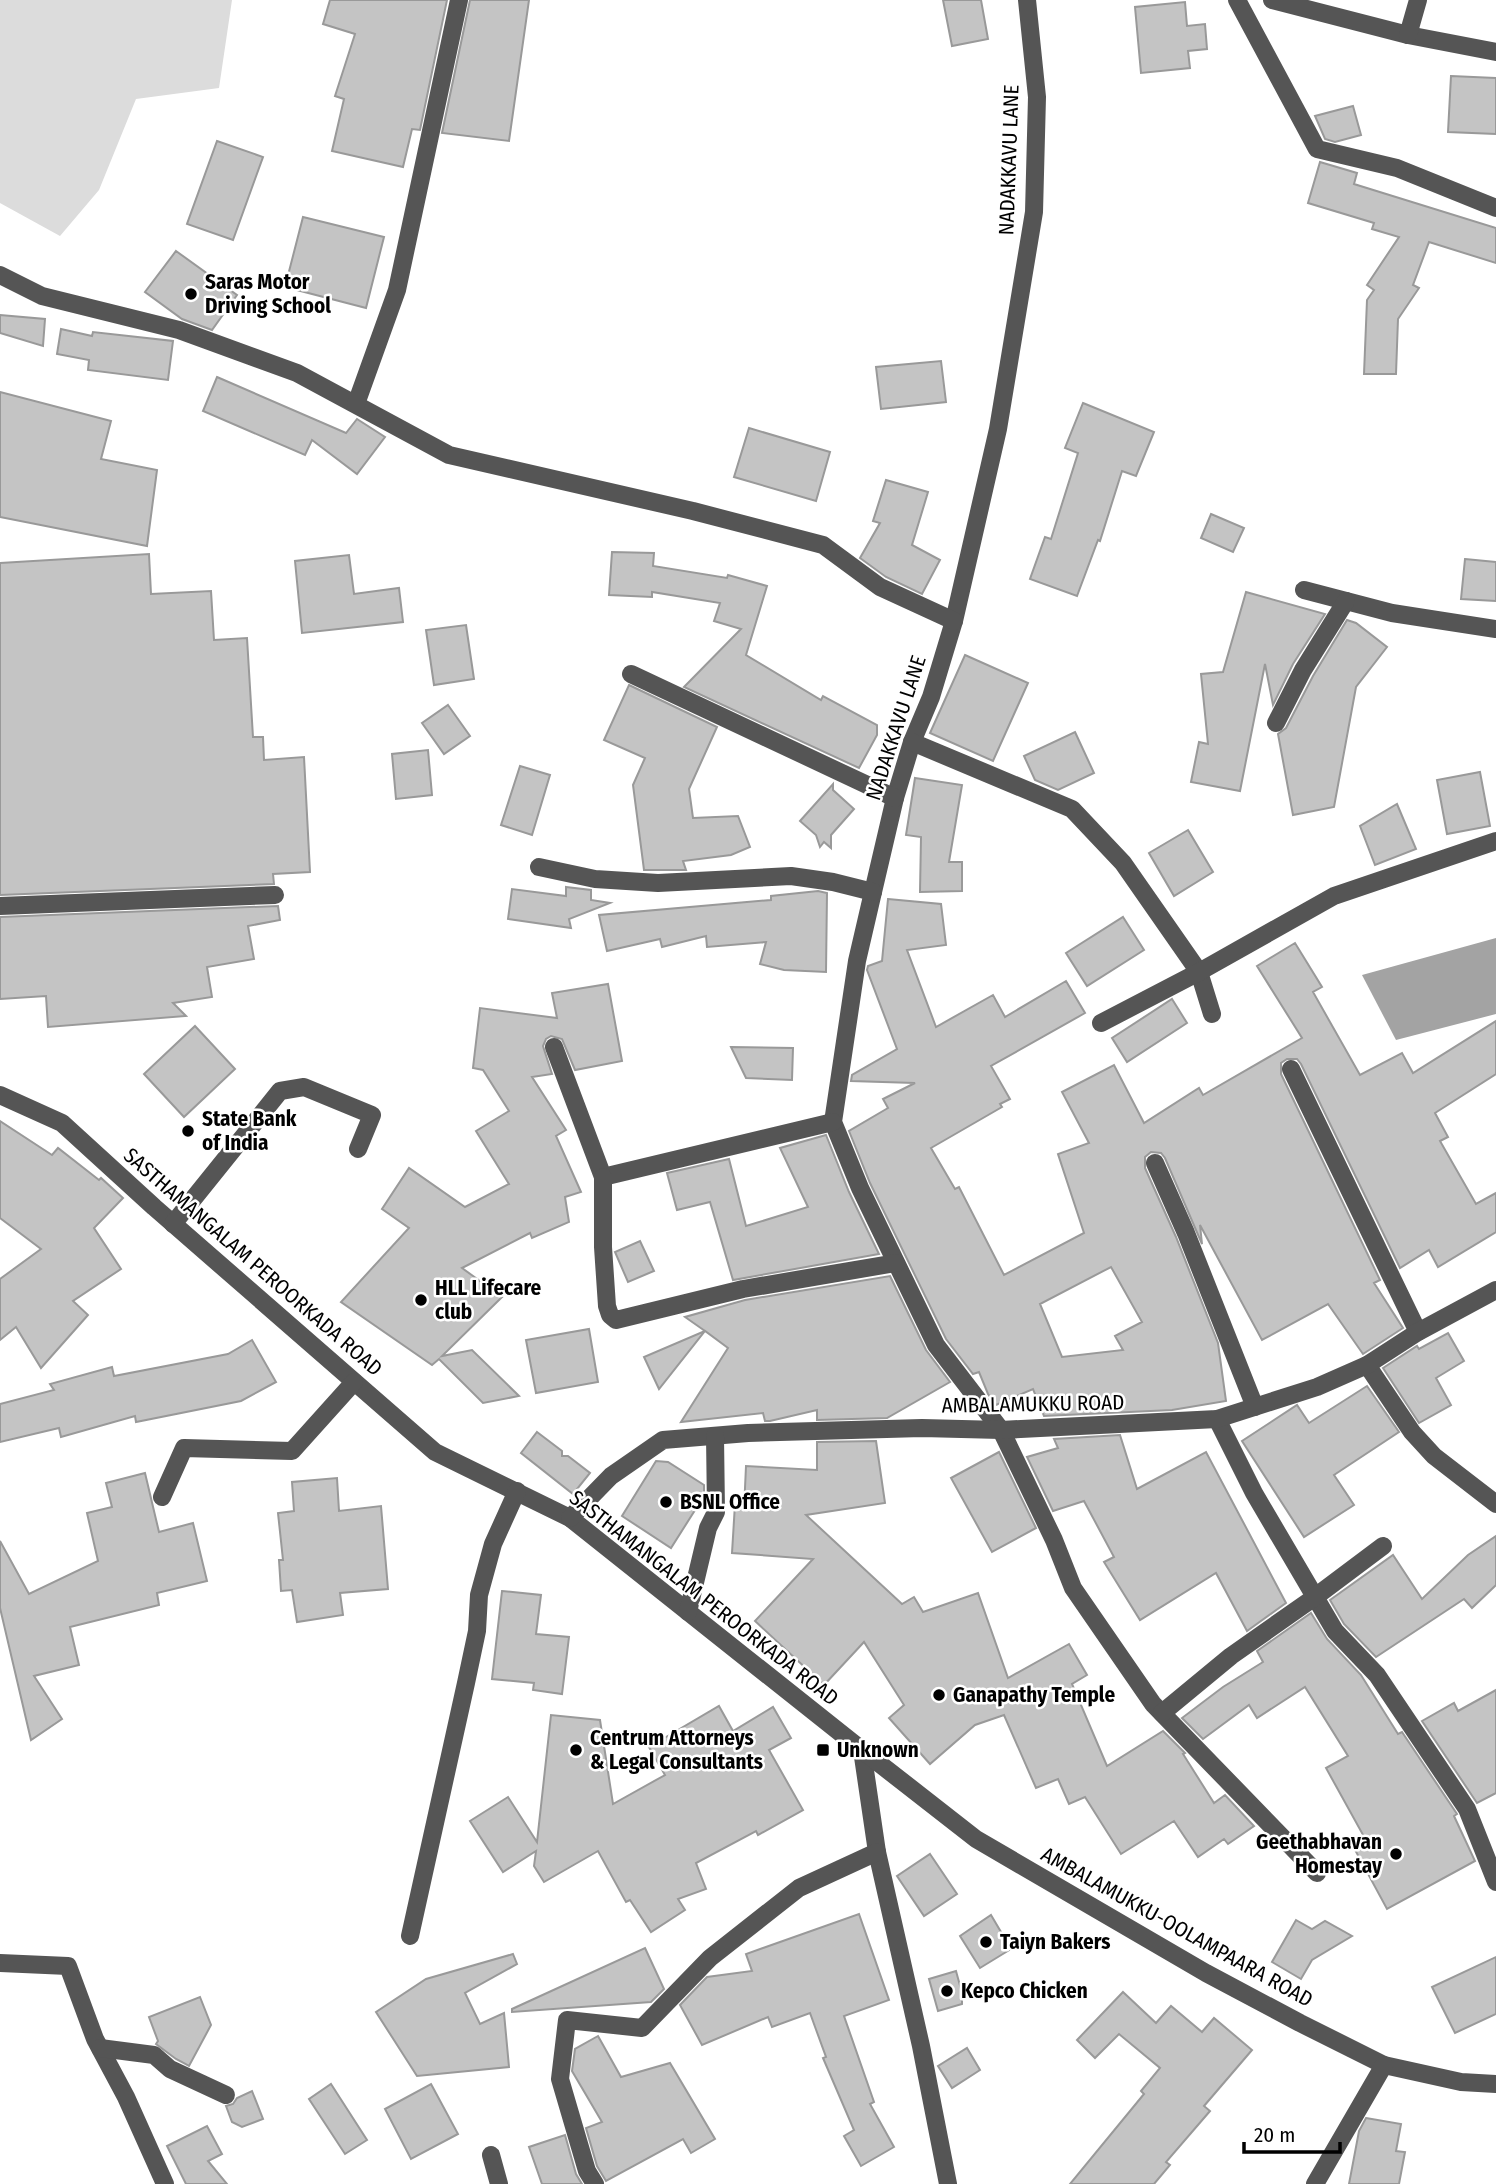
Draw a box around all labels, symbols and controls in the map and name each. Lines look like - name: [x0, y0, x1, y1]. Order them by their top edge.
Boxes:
- street label: NADAKKAVU LANE: [993, 84, 1025, 236]
- place label: Saras Motor Driving School: [205, 269, 331, 319]
- marker: Saras Motor Driving School: [183, 286, 199, 302]
- street label: NADAKKAVU LANE: [860, 652, 932, 804]
- place label: State Bank of India: [202, 1106, 297, 1156]
- marker: State Bank of India: [180, 1123, 196, 1139]
- street label: SASTHAMANGALAM PEROORKADA ROAD: [118, 1143, 388, 1381]
- place label: HLL Lifecare club: [435, 1275, 542, 1325]
- marker: HLL Lifecare club: [413, 1292, 429, 1308]
- street label: AMBALAMUKKU ROAD: [941, 1389, 1125, 1419]
- street label: SASTHAMANGALAM PEROORKADA ROAD: [564, 1485, 844, 1711]
- place label: BSNL Office: [680, 1489, 780, 1515]
- marker: BSNL Office: [658, 1494, 674, 1510]
- place label: Ganapathy Temple: [953, 1682, 1115, 1708]
- marker: Ganapathy Temple: [931, 1687, 947, 1703]
- place label: Centrum Attorneys & Legal Consultants: [590, 1725, 763, 1775]
- place label: Unknown: [837, 1737, 919, 1763]
- marker: Centrum Attorneys & Legal Consultants: [568, 1742, 584, 1758]
- marker: Unknown: [815, 1742, 831, 1758]
- place label: Geethabhavan Homestay: [1256, 1829, 1383, 1879]
- street label: AMBALAMUKKU-OOLAMPAARA ROAD: [1037, 1841, 1317, 2013]
- marker: Geethabhavan Homestay: [1388, 1846, 1404, 1862]
- place label: Taiyn Bakers: [1000, 1929, 1110, 1955]
- marker: Taiyn Bakers: [978, 1934, 994, 1950]
- place label: Kepco Chicken: [961, 1978, 1088, 2004]
- marker: Kepco Chicken: [939, 1983, 955, 1999]
- scale bar: [1244, 2110, 1340, 2154]
- text: 20 m: [1254, 2122, 1295, 2148]

